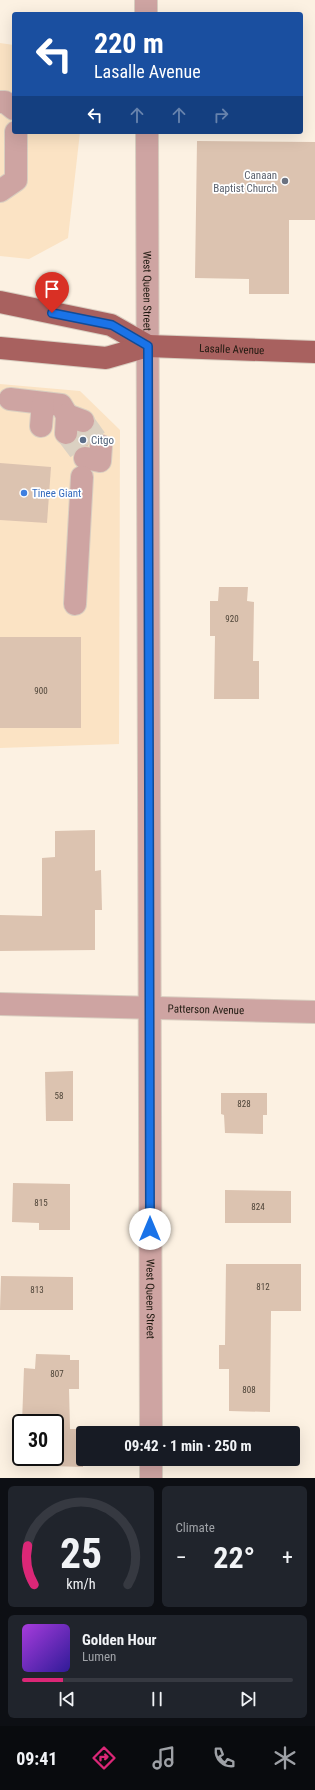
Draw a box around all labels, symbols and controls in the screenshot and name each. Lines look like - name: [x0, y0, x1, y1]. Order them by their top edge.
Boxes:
- text: 220 m: [94, 27, 164, 60]
- icon: left: [28, 28, 80, 80]
- text: Lasalle Avenue: [94, 61, 201, 82]
- icon: left: [84, 104, 106, 126]
- icon: ahead: [126, 104, 148, 126]
- icon: ahead: [168, 104, 190, 126]
- icon: right: [210, 104, 232, 126]
- place label: Canaan Baptist Church: [213, 169, 277, 195]
- marker: Canaan Baptist Church: [280, 176, 290, 186]
- street label: West Queen Street: [141, 251, 154, 331]
- pin: [35, 272, 69, 313]
- icon: arrive: [41, 278, 63, 300]
- street label: Lasalle Avenue: [199, 341, 265, 357]
- place label: Citgo: [91, 434, 114, 447]
- marker: Citgo: [78, 435, 88, 445]
- place label: Tinee Giant: [32, 487, 81, 500]
- marker: Tinee Giant: [19, 488, 29, 498]
- house number: 920: [225, 614, 239, 624]
- house number: 900: [34, 686, 48, 696]
- street label: Patterson Avenue: [168, 1002, 244, 1017]
- house number: 58: [55, 1091, 63, 1101]
- house number: 828: [237, 1099, 251, 1109]
- house number: 815: [34, 1198, 48, 1208]
- house number: 824: [251, 1202, 265, 1212]
- position arrow: [129, 1208, 171, 1250]
- street label: West Queen Street: [144, 1259, 157, 1339]
- house number: 812: [256, 1282, 270, 1292]
- house number: 813: [30, 1285, 44, 1295]
- house number: 807: [50, 1369, 64, 1379]
- house number: 808: [242, 1385, 256, 1395]
- speed limit sign: 30: [12, 1414, 64, 1466]
- text: 09:42 · 1 min · 250 m: [124, 1437, 252, 1455]
- text: Climate: [176, 1520, 215, 1535]
- text: 25: [60, 1528, 102, 1577]
- text: 22°: [213, 1540, 255, 1575]
- text: −: [176, 1545, 187, 1570]
- text: +: [282, 1545, 293, 1570]
- text: km/h: [66, 1575, 95, 1591]
- text: Golden Hour: [82, 1631, 157, 1649]
- text: Lumen: [82, 1649, 116, 1664]
- icon: previous: [56, 1688, 78, 1710]
- icon: pause: [146, 1688, 168, 1710]
- icon: next: [237, 1688, 259, 1710]
- icon: directions: [90, 1744, 118, 1772]
- icon: music: [150, 1744, 178, 1772]
- icon: phone: [210, 1744, 238, 1772]
- icon: climate: [271, 1744, 299, 1772]
- text: 09:41: [16, 1748, 57, 1769]

